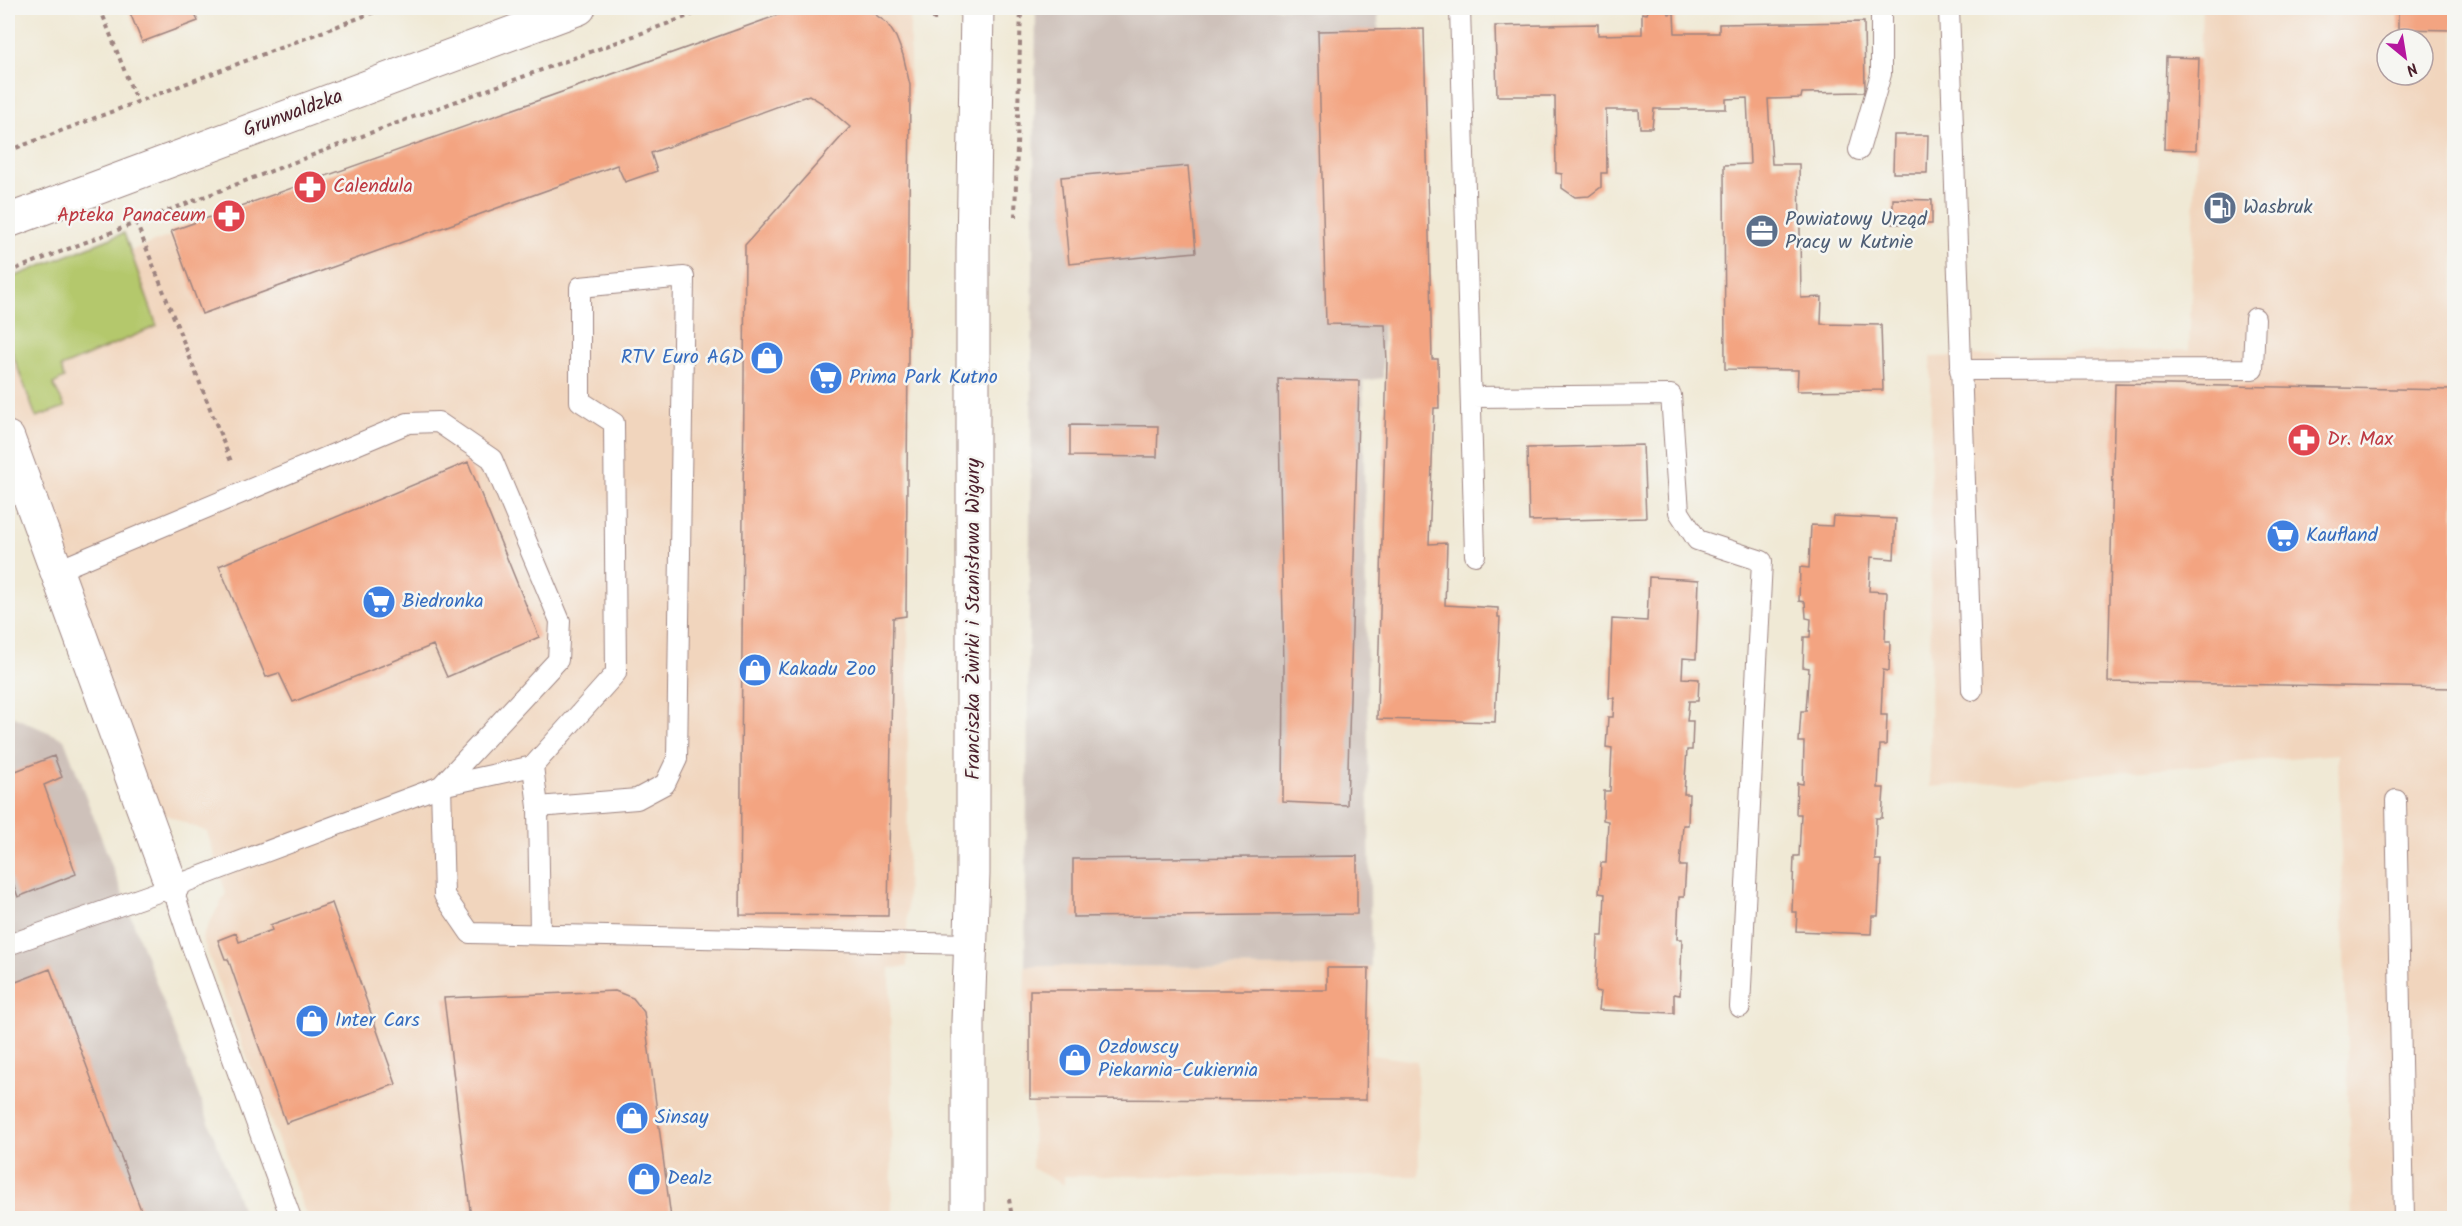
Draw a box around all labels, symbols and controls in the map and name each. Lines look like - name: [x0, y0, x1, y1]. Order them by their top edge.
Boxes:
- north arrow: [2375, 27, 2435, 87]
- text: N: [2401, 55, 2422, 82]
- street label: Grunwaldzka: [238, 81, 348, 147]
- pharmacy icon: Calendula: [292, 169, 328, 205]
- place label: Calendula: [333, 171, 413, 203]
- fuel station icon: Wasbruk: [2202, 190, 2238, 226]
- place label: Wasbruk: [2243, 192, 2313, 224]
- pharmacy icon: Apteka Panaceum: [211, 198, 247, 234]
- place label: Apteka Panaceum: [57, 200, 206, 232]
- place label: Powiatowy Urząd Pracy w Kutnie: [1785, 204, 1928, 259]
- office icon: Powiatowy Urząd Pracy w Kutnie: [1744, 213, 1780, 249]
- shop icon: RTV Euro AGD: [749, 340, 785, 376]
- place label: RTV Euro AGD: [621, 342, 744, 374]
- supermarket icon: Prima Park Kutno: [808, 360, 844, 396]
- place label: Prima Park Kutno: [849, 362, 998, 394]
- pharmacy icon: Dr. Max: [2286, 422, 2322, 458]
- place label: Dr. Max: [2327, 424, 2393, 456]
- street label: Franciszka Żwirki i Stanisława Wigury: [958, 458, 990, 780]
- supermarket icon: Kaufland: [2265, 518, 2301, 554]
- place label: Kaufland: [2306, 520, 2379, 552]
- supermarket icon: Biedronka: [361, 584, 397, 620]
- place label: Biedronka: [402, 586, 484, 618]
- shop icon: Kakadu Zoo: [737, 652, 773, 688]
- place label: Kakadu Zoo: [778, 654, 876, 686]
- shop icon: Inter Cars: [294, 1003, 330, 1039]
- place label: Inter Cars: [335, 1005, 420, 1037]
- place label: Ozdowscy Piekarnia-Cukiernia: [1098, 1032, 1258, 1087]
- shop icon: Ozdowscy Piekarnia-Cukiernia: [1057, 1042, 1093, 1078]
- shop icon: Sinsay: [614, 1100, 650, 1136]
- place label: Sinsay: [655, 1102, 709, 1134]
- shop icon: Dealz: [626, 1161, 662, 1197]
- place label: Dealz: [667, 1163, 712, 1195]

